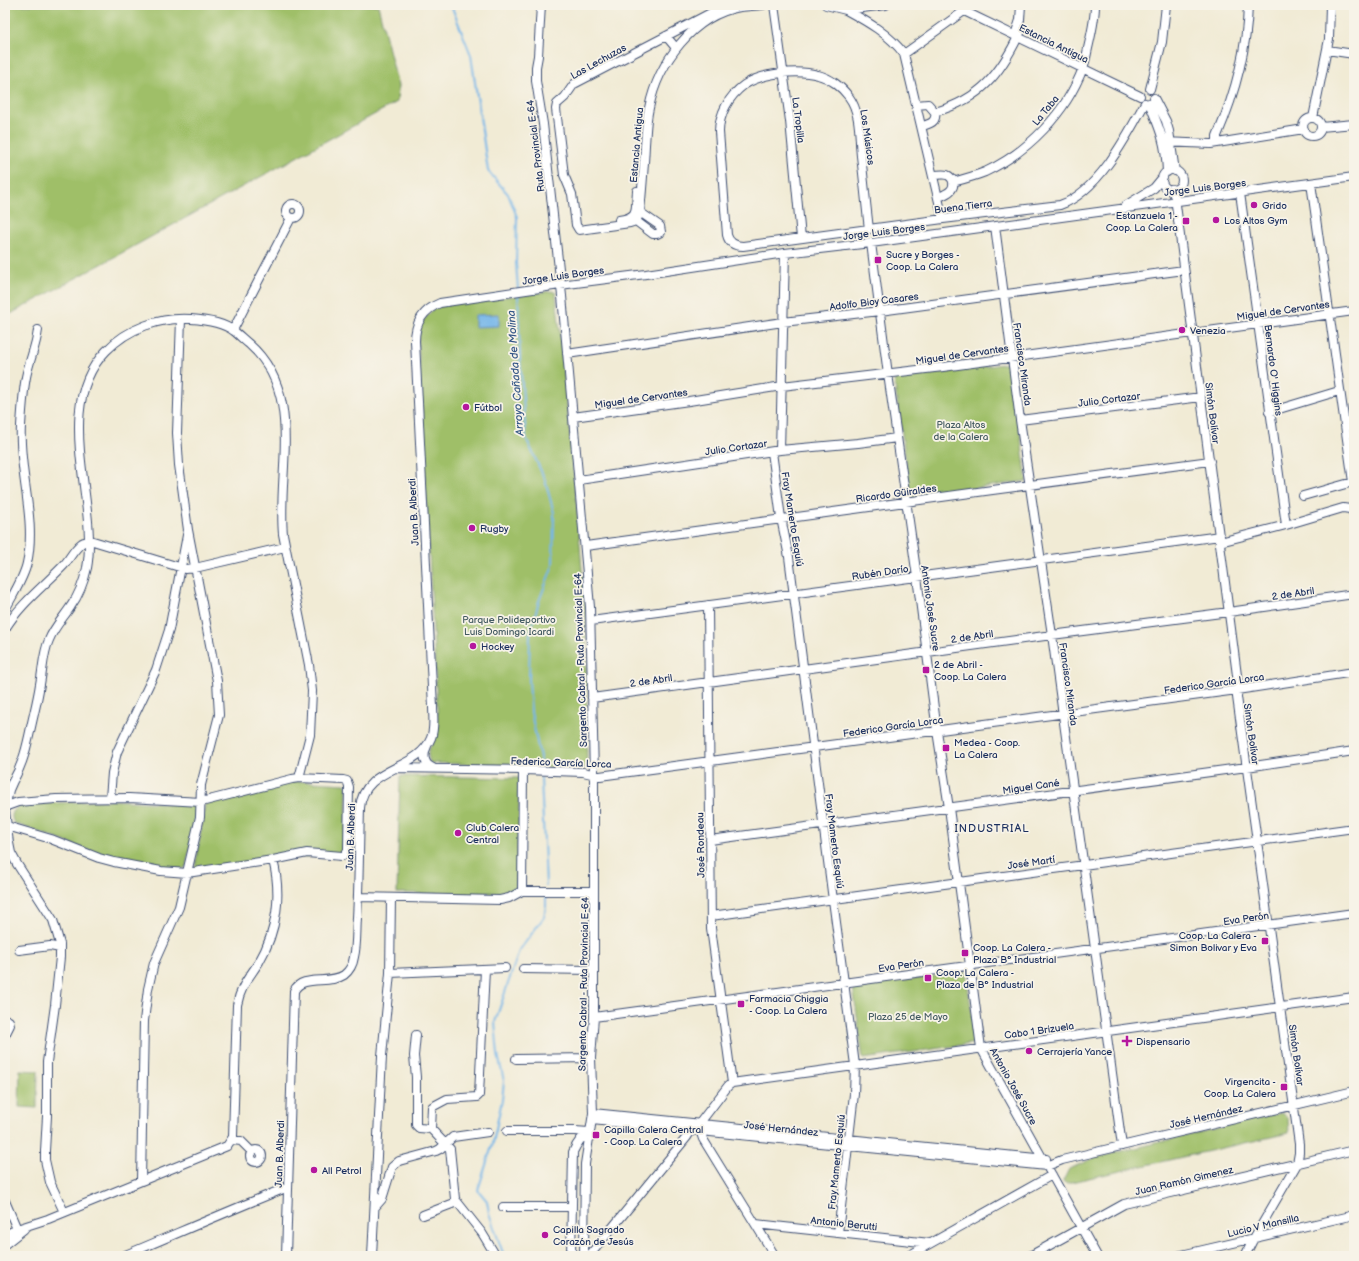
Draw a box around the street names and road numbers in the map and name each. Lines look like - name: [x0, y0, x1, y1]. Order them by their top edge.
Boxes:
- street label: Estancia Antigua: [1017, 22, 1091, 66]
- street label: Las Lechuzas: [569, 42, 628, 82]
- street label: La Taba: [1030, 93, 1062, 128]
- street label: La Tropilla: [789, 96, 807, 144]
- street label: Ruta Provincial E-64: [524, 99, 548, 193]
- street label: Estancia Antigua: [628, 106, 646, 183]
- street label: Los Músicos: [857, 109, 877, 166]
- street label: Jorge Luis Borges: [1163, 177, 1247, 199]
- street label: Buena Tierra: [933, 197, 993, 217]
- street label: Jorge Luis Borges: [842, 221, 926, 243]
- street label: Jorge Luis Borges: [521, 264, 605, 288]
- street label: Adolfo Bioy Casares: [829, 291, 919, 313]
- street label: Miguel de Cervantes: [1236, 299, 1330, 323]
- street label: Francisco Miranda: [1010, 322, 1034, 407]
- street label: Bernardo O' Higgins: [1261, 324, 1285, 417]
- street label: Miguel de Cervantes: [915, 343, 1009, 367]
- street label: Simón Bolívar: [1202, 382, 1222, 445]
- street label: Miguel de Cervantes: [594, 387, 688, 411]
- street label: Julio Cortazar: [1077, 390, 1141, 410]
- street label: Julio Cortazar: [704, 438, 768, 458]
- street label: Fray Mamerto Esquiú: [779, 471, 805, 567]
- street label: Juan B. Alberdi: [406, 478, 422, 546]
- street label: Ricardo Güiraldes: [855, 482, 937, 506]
- street label: Rubén Darío: [851, 563, 910, 583]
- street label: Antonio José Sucre: [918, 564, 942, 652]
- street label: Sargento Cabral - Ruta Provincial E-64: [572, 573, 590, 747]
- street label: 2 de Abril: [1271, 585, 1315, 603]
- street label: 2 de Abril: [950, 628, 994, 646]
- street label: Francisco Miranda: [1056, 642, 1080, 727]
- street label: Federico García Lorca: [1163, 671, 1265, 697]
- street label: 2 de Abril: [629, 672, 673, 690]
- street label: Simón Bolívar: [1241, 703, 1261, 766]
- street label: Federico García Lorca: [842, 714, 944, 740]
- street label: Federico García Lorca: [510, 755, 612, 771]
- street label: Miguel Cané: [1002, 777, 1060, 797]
- street label: Fray Mamerto Esquiú: [822, 793, 846, 889]
- street label: Juan B. Alberdi: [344, 803, 358, 871]
- street label: José Rondeau: [694, 812, 708, 878]
- street label: José Martí: [1007, 854, 1056, 872]
- street label: Sargento Cabral - Ruta Provincial E-64: [576, 897, 592, 1071]
- street label: Eva Perón: [1222, 910, 1270, 928]
- street label: Eva Perón: [877, 957, 925, 975]
- street label: Cabo 1 Brizuela: [1004, 1020, 1075, 1042]
- street label: Simón Bolívar: [1286, 1024, 1306, 1087]
- street label: Antonio José Sucre: [987, 1046, 1039, 1127]
- street label: José Hernández: [1169, 1103, 1244, 1131]
- street label: Fray Mamerto Esquiú: [826, 1114, 848, 1210]
- street label: José Hernández: [743, 1119, 819, 1139]
- street label: Juan B. Alberdi: [273, 1120, 287, 1188]
- street label: Juan Ramón Gimenez: [1134, 1164, 1235, 1198]
- street label: Lucio V Mansilla: [1226, 1212, 1301, 1240]
- street label: Antonio Berutti: [810, 1215, 878, 1233]

